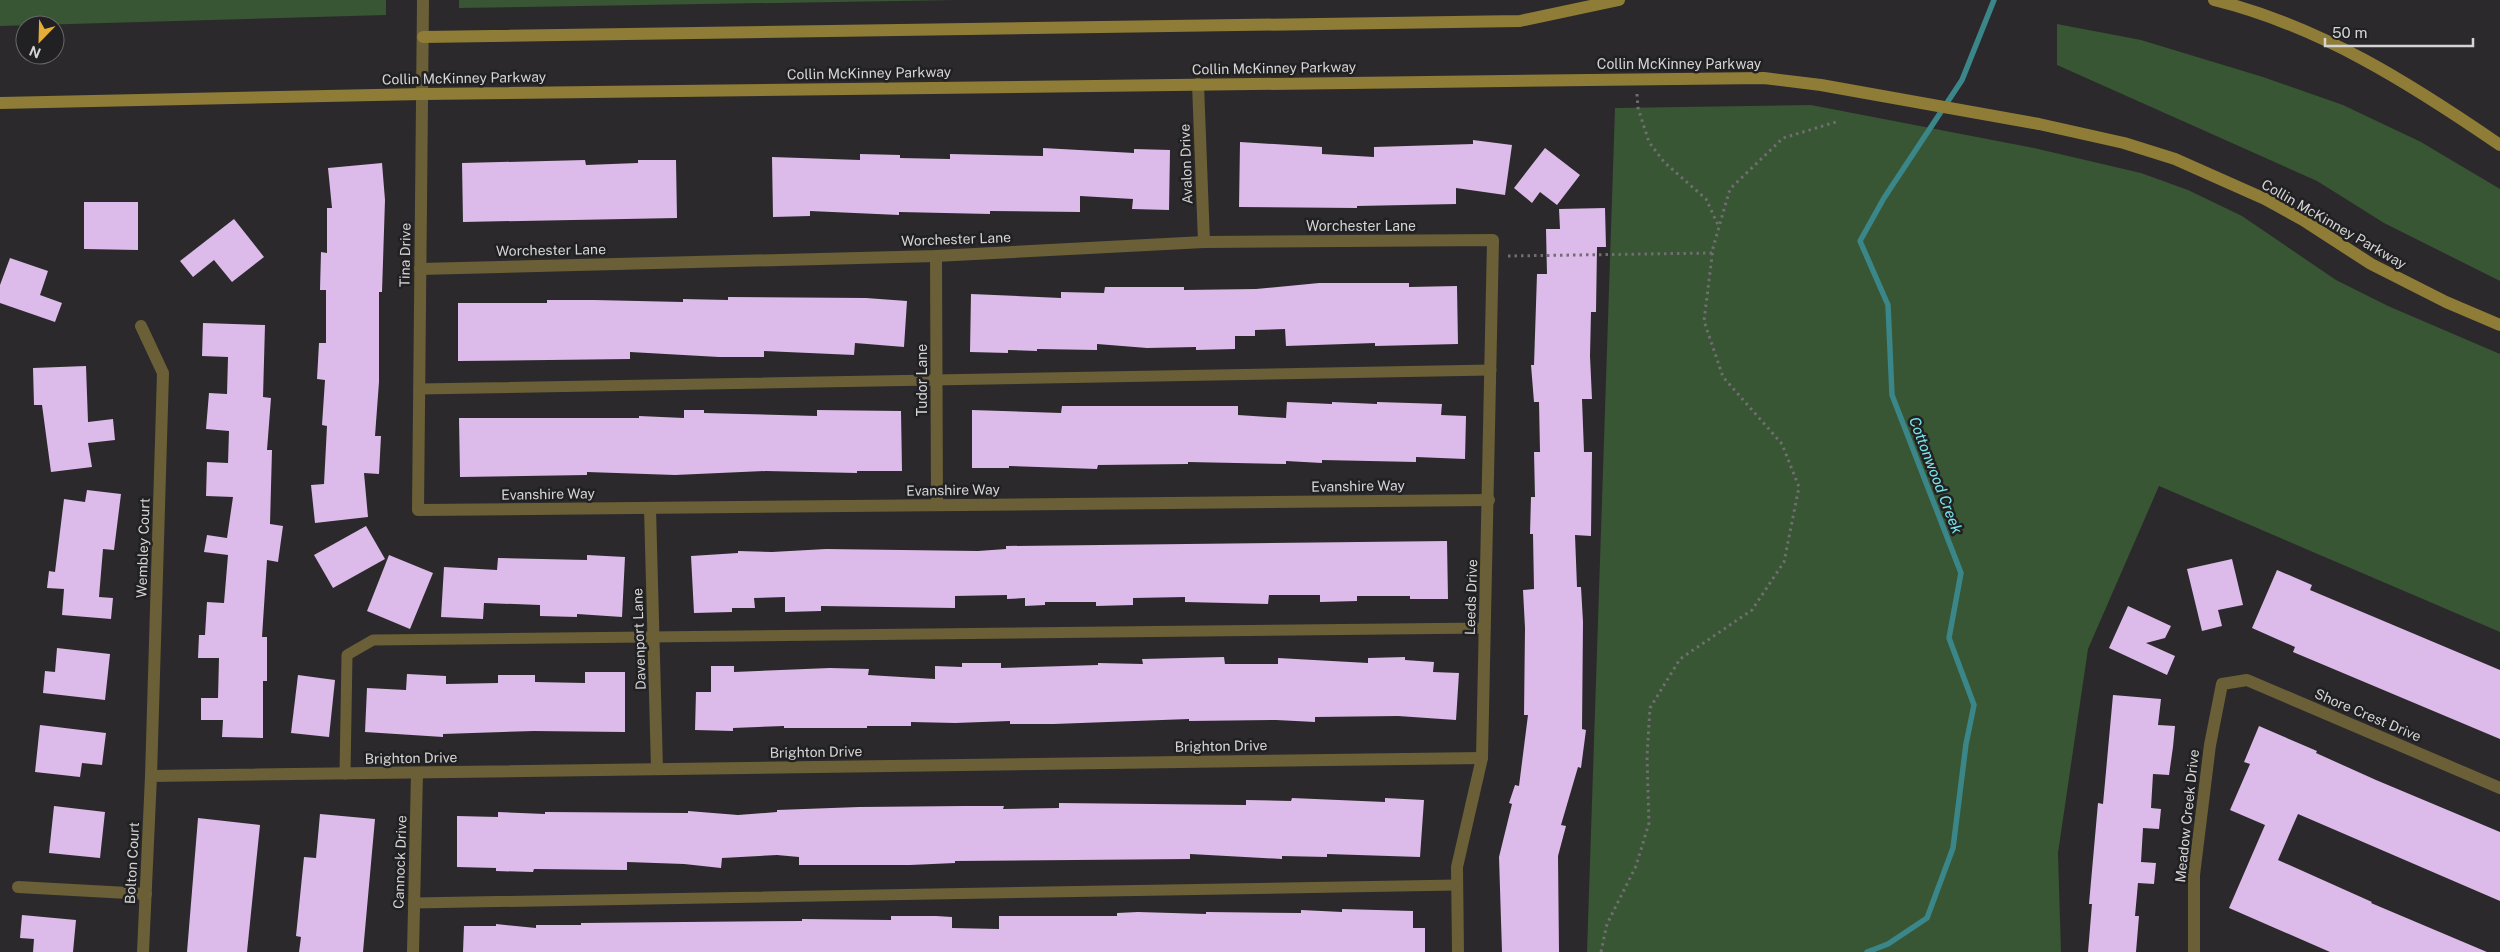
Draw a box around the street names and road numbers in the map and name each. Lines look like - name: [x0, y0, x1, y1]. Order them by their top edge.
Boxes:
- street label: Collin McKinney Parkway: [1597, 56, 1762, 72]
- street label: Collin McKinney Parkway: [1192, 59, 1357, 77]
- street label: Collin McKinney Parkway: [787, 64, 952, 82]
- street label: Collin McKinney Parkway: [382, 69, 547, 87]
- street label: Avalon Drive: [1177, 123, 1195, 205]
- street label: Collin McKinney Parkway: [2259, 176, 2410, 272]
- street label: Worchester Lane: [1306, 218, 1416, 234]
- street label: Tina Drive: [396, 223, 414, 287]
- street label: Worchester Lane: [901, 229, 1011, 249]
- street label: Worchester Lane: [496, 241, 606, 259]
- street label: Tudor Lane: [914, 344, 930, 416]
- street label: Evanshire Way: [1311, 477, 1406, 495]
- street label: Evanshire Way: [906, 481, 1001, 499]
- street label: Evanshire Way: [501, 485, 596, 503]
- street label: Wembley Court: [133, 498, 153, 598]
- street label: Leeds Drive: [1462, 559, 1480, 635]
- street label: Davenport Lane: [629, 588, 649, 690]
- street label: Shore Crest Drive: [2312, 685, 2424, 745]
- street label: Brighton Drive: [1174, 737, 1268, 755]
- street label: Brighton Drive: [769, 743, 863, 761]
- street label: Meadow Creek Drive: [2172, 748, 2202, 883]
- street label: Brighton Drive: [364, 749, 458, 767]
- street label: Cannock Drive: [390, 815, 410, 909]
- street label: Bolton Court: [122, 822, 142, 904]

